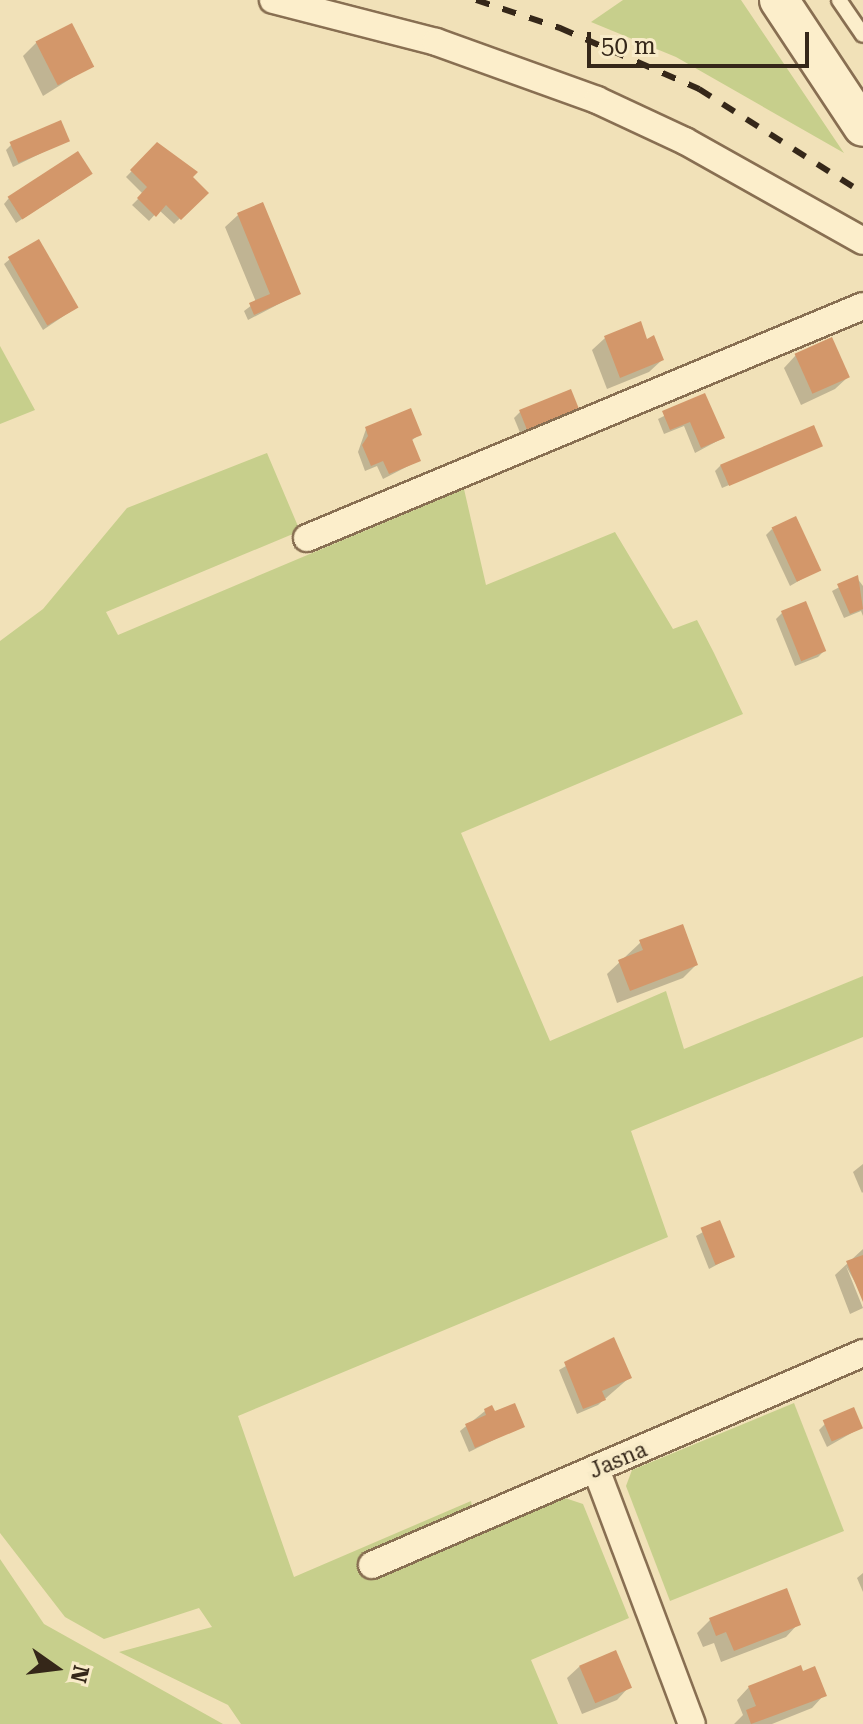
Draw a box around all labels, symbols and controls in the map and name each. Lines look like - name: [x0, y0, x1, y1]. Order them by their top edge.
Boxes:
- scale bar: [591, 16, 813, 66]
- text: 50 m: [601, 32, 656, 60]
- street label: Jasna: [585, 1436, 651, 1484]
- north arrow: [16, 1628, 96, 1708]
- text: N: [66, 1663, 94, 1685]

